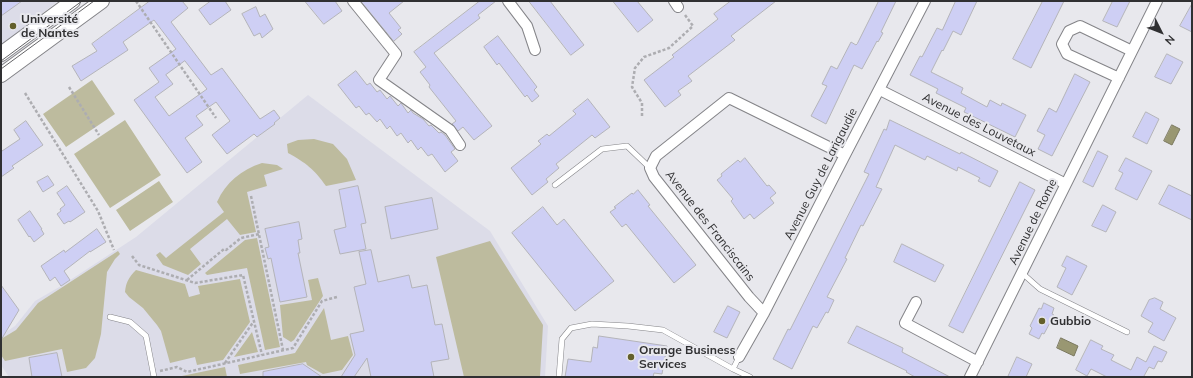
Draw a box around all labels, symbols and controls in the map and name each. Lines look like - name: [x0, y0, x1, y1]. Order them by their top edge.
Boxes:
- place label: Université de Nantes: [21, 12, 79, 40]
- north arrow: [1141, 12, 1181, 52]
- marker: Université de Nantes: [8, 21, 18, 31]
- text: N: [1162, 32, 1178, 48]
- street label: Avenue des Louvetaux: [920, 90, 1038, 160]
- street label: Avenue Guy de Larigaudie: [781, 106, 861, 242]
- street label: Avenue des Franciscains: [662, 168, 758, 284]
- street label: Avenue de Rome: [1006, 177, 1060, 267]
- place label: Gubbio: [1050, 314, 1091, 328]
- marker: Gubbio: [1037, 316, 1047, 326]
- place label: Orange Business Services: [639, 343, 736, 371]
- marker: Orange Business Services: [626, 352, 636, 362]

